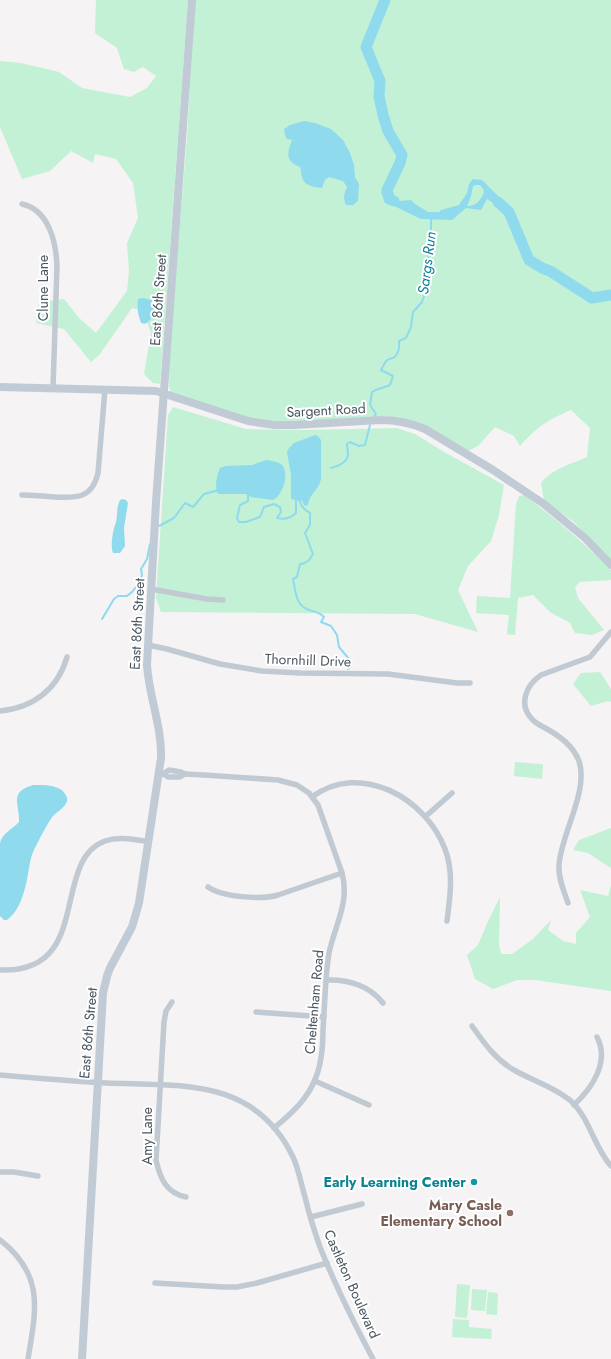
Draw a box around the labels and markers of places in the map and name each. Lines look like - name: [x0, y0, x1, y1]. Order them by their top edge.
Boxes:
- place label: Early Learning Center: [323, 1172, 466, 1192]
- marker: Early Learning Center: [469, 1177, 479, 1187]
- place label: Mary Casle Elementary School: [381, 1195, 502, 1231]
- marker: Mary Casle Elementary School: [505, 1208, 515, 1218]

